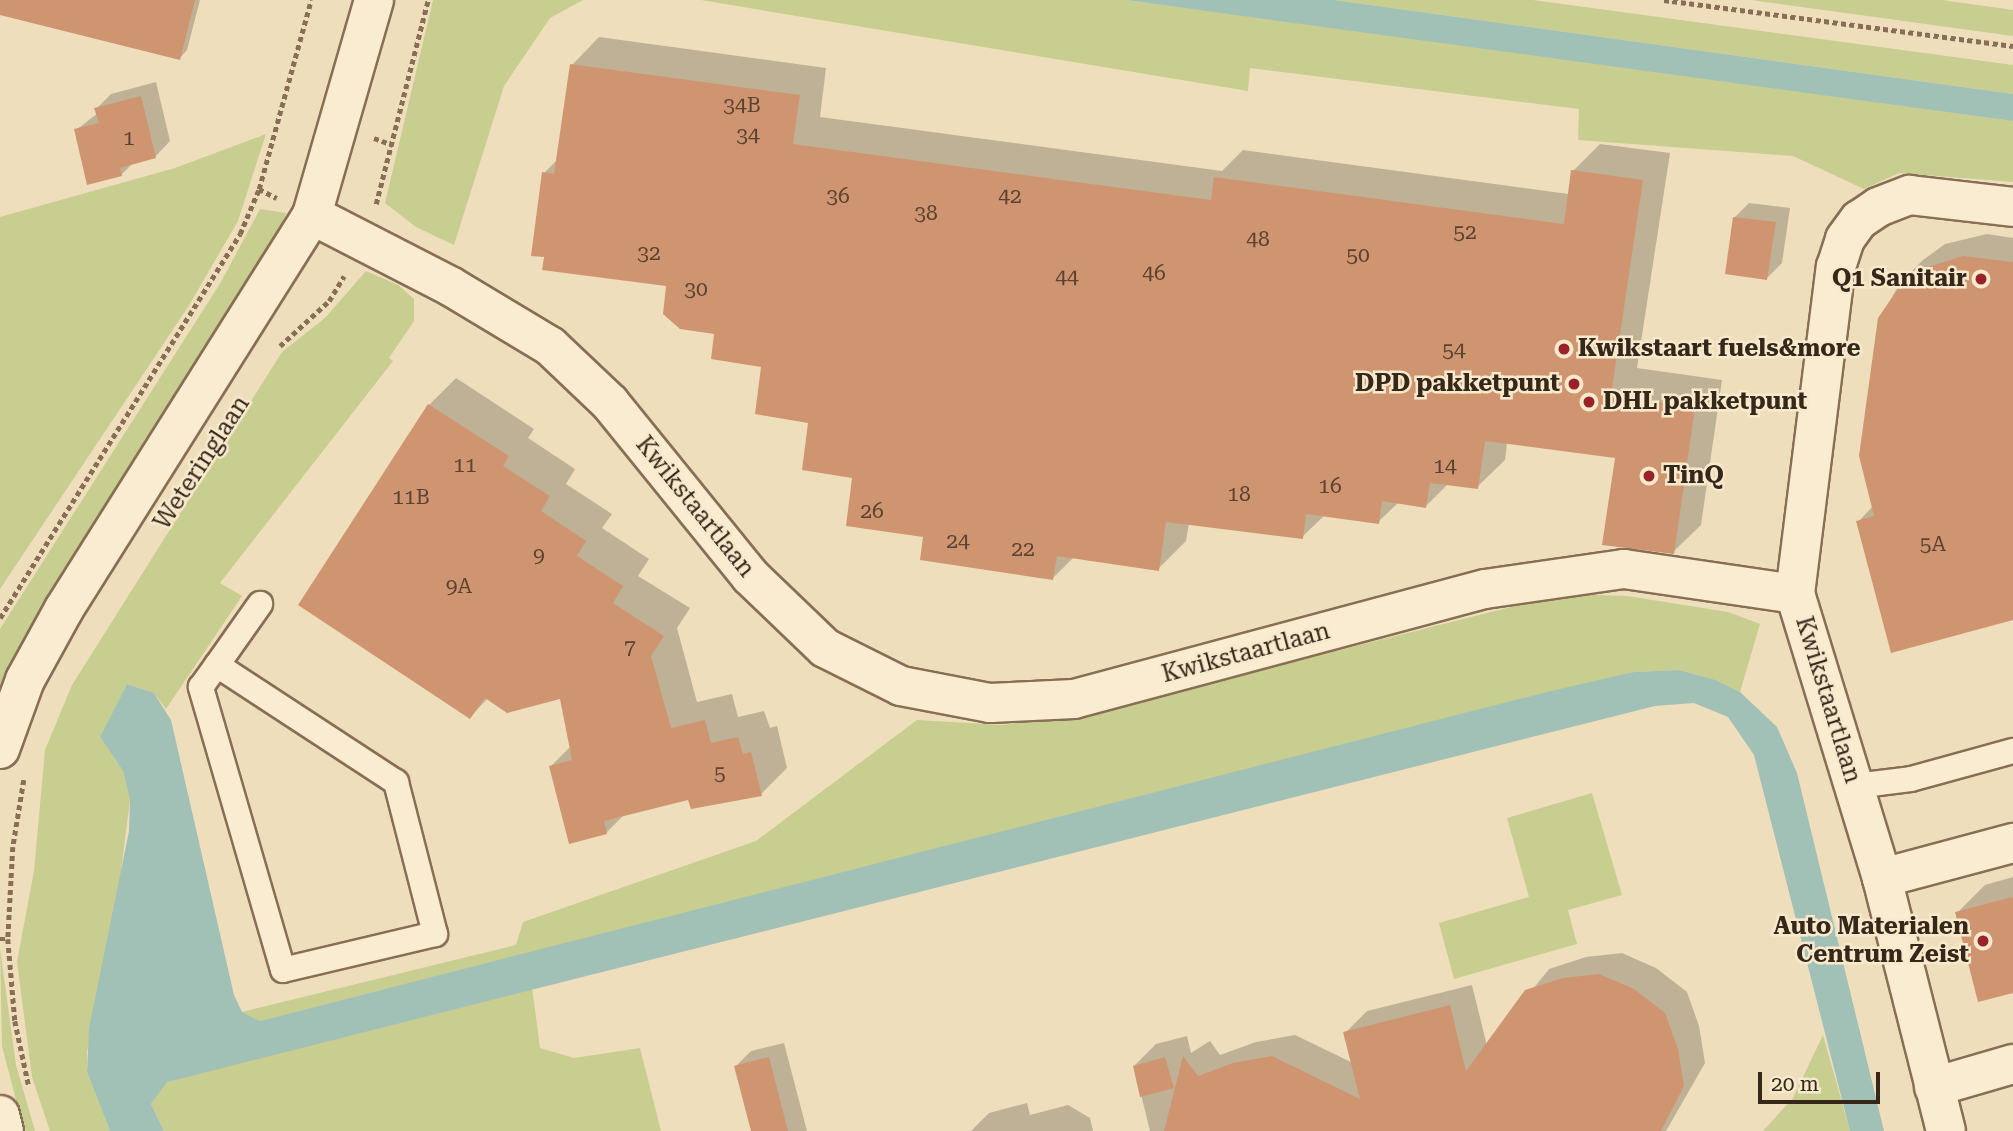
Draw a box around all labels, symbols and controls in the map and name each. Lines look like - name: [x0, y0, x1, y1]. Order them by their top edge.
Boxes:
- house number: 34B: [723, 92, 761, 118]
- house number: 34: [736, 122, 760, 148]
- house number: 1: [123, 125, 135, 151]
- house number: 36: [826, 183, 850, 209]
- house number: 42: [998, 183, 1022, 209]
- house number: 38: [914, 200, 938, 226]
- house number: 52: [1453, 219, 1477, 245]
- house number: 48: [1246, 226, 1270, 252]
- house number: 32: [637, 240, 661, 266]
- house number: 50: [1346, 242, 1370, 268]
- house number: 46: [1142, 260, 1166, 286]
- house number: 44: [1055, 264, 1079, 290]
- place label: Q1 Sanitair: [1832, 265, 1967, 293]
- marker: Q1 Sanitair: [1973, 271, 1989, 287]
- house number: 30: [684, 276, 708, 302]
- place label: Kwikstaart fuels&more: [1578, 335, 1861, 363]
- house number: 54: [1442, 337, 1466, 363]
- marker: Kwikstaart fuels&more: [1556, 341, 1572, 357]
- place label: DPD pakketpunt: [1355, 370, 1560, 398]
- marker: DPD pakketpunt: [1566, 376, 1582, 392]
- place label: DHL pakketpunt: [1603, 388, 1807, 416]
- street label: Weteringlaan: [148, 391, 256, 535]
- marker: DHL pakketpunt: [1581, 394, 1597, 410]
- street label: Kwikstaartlaan: [629, 431, 761, 583]
- house number: 11: [453, 452, 477, 478]
- house number: 14: [1433, 453, 1457, 479]
- place label: TinQ: [1663, 462, 1724, 490]
- marker: TinQ: [1641, 468, 1657, 484]
- house number: 16: [1318, 473, 1342, 499]
- house number: 18: [1227, 481, 1251, 507]
- house number: 11B: [392, 484, 430, 510]
- house number: 26: [860, 498, 884, 524]
- house number: 24: [946, 528, 970, 554]
- house number: 5A: [1920, 531, 1946, 557]
- house number: 22: [1011, 536, 1035, 562]
- house number: 9: [533, 542, 545, 568]
- house number: 9A: [446, 573, 472, 599]
- street label: Kwikstaartlaan: [1789, 613, 1867, 787]
- street label: Kwikstaartlaan: [1159, 617, 1333, 689]
- house number: 7: [624, 634, 636, 660]
- house number: 5: [714, 760, 726, 786]
- place label: Auto Materialen Centrum Zeist: [1773, 913, 1969, 969]
- marker: Auto Materialen Centrum Zeist: [1975, 933, 1991, 949]
- scale bar: [1761, 1058, 1884, 1102]
- text: 20 m: [1771, 1072, 1819, 1096]

